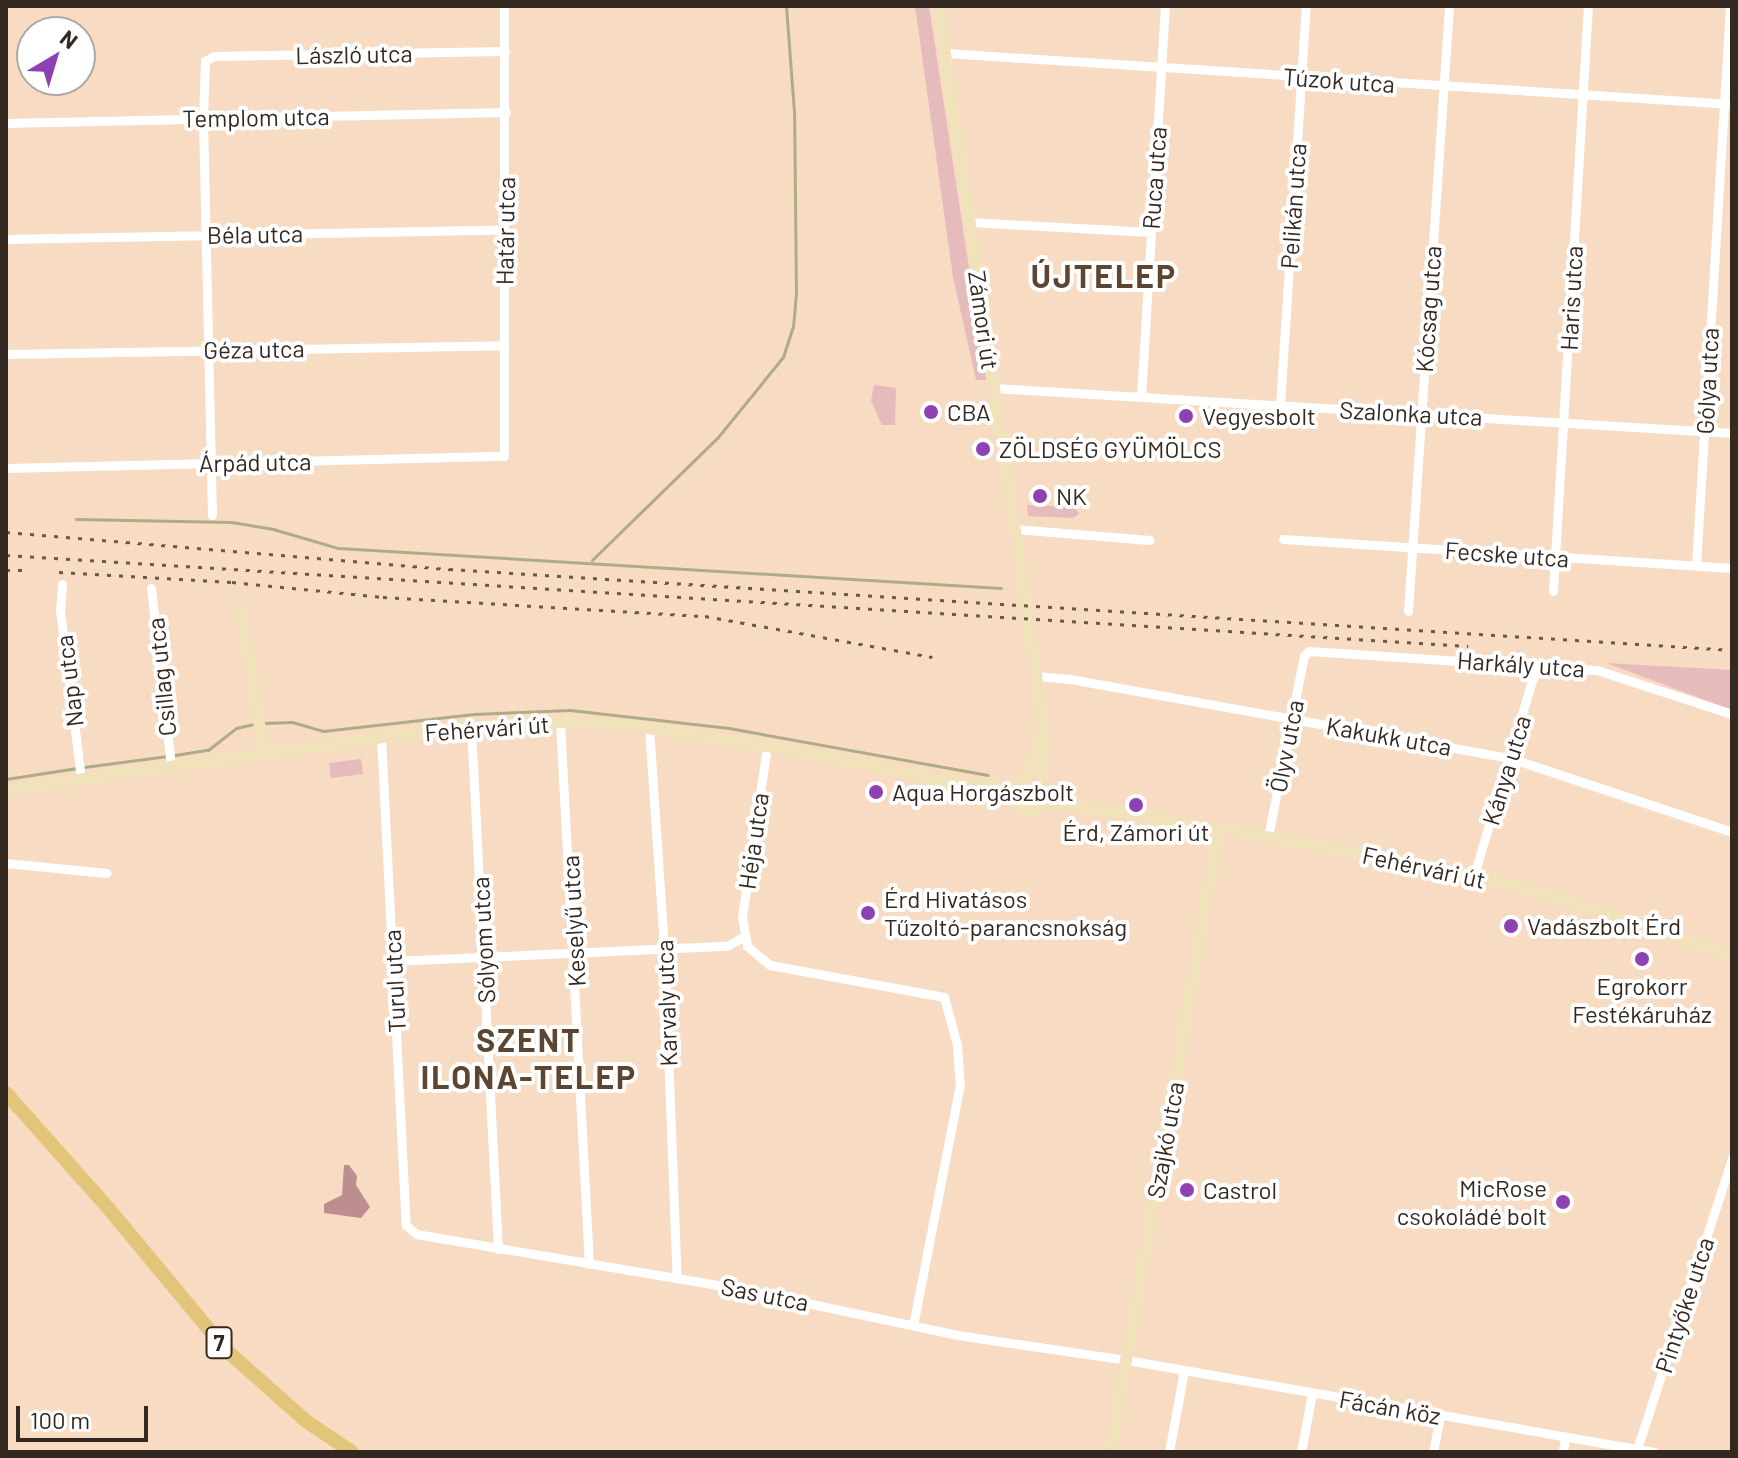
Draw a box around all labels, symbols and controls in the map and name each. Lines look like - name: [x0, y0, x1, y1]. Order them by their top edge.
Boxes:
- north arrow: [16, 16, 96, 96]
- text: N: [56, 24, 83, 53]
- street label: László utca: [295, 39, 413, 69]
- street label: Túzok utca: [1282, 62, 1396, 98]
- street label: Templom utca: [182, 101, 330, 133]
- street label: Ruca utca: [1136, 126, 1172, 230]
- street label: Pelikán utca: [1274, 142, 1312, 270]
- street label: Határ utca: [490, 177, 520, 285]
- street label: Béla utca: [207, 219, 303, 249]
- street label: Kócsag utca: [1409, 245, 1447, 373]
- street label: Haris utca: [1554, 245, 1588, 351]
- district label: ÚJTELEP: [1031, 256, 1177, 294]
- street label: Zámori út: [963, 269, 1005, 371]
- street label: Gólya utca: [1690, 327, 1724, 435]
- street label: Géza utca: [203, 334, 305, 364]
- street label: Szalonka utca: [1339, 395, 1483, 431]
- place label: CBA: [947, 398, 991, 426]
- place label: Vegyesbolt: [1202, 402, 1316, 430]
- marker: CBA: [922, 403, 940, 421]
- marker: Vegyesbolt: [1177, 407, 1195, 425]
- place label: ZÖLDSÉG GYÜMÖLCS: [999, 435, 1221, 463]
- marker: ZÖLDSÉG GYÜMÖLCS: [974, 440, 992, 458]
- street label: Árpád utca: [199, 447, 311, 477]
- place label: NK: [1056, 482, 1087, 510]
- marker: NK: [1031, 487, 1049, 505]
- street label: Fecske utca: [1444, 535, 1570, 573]
- street label: Csillag utca: [140, 616, 182, 738]
- street label: Nap utca: [49, 633, 89, 729]
- street label: Harkály utca: [1456, 645, 1586, 683]
- street label: Ölyv utca: [1263, 697, 1309, 795]
- street label: Fehérvári út: [424, 709, 550, 747]
- street label: Kakukk utca: [1324, 711, 1454, 761]
- street label: Kánya utca: [1476, 712, 1536, 828]
- place label: Aqua Horgászbolt: [892, 778, 1074, 806]
- marker: Aqua Horgászbolt: [867, 783, 885, 801]
- street label: Héja utca: [732, 791, 774, 891]
- marker: Érd, Zámori út: [1127, 796, 1145, 814]
- place label: Érd, Zámori út: [1063, 818, 1209, 846]
- street label: Fehérvári út: [1360, 840, 1488, 894]
- street label: Keselyű utca: [555, 855, 591, 987]
- street label: Sólyom utca: [465, 876, 501, 1004]
- place label: Érd Hivatásos Tűzoltó-parancsnokság: [884, 885, 1127, 941]
- marker: Érd Hivatásos Tűzoltó-parancsnokság: [859, 904, 877, 922]
- place label: Vadászbolt Érd: [1527, 912, 1681, 940]
- marker: Vadászbolt Érd: [1502, 917, 1520, 935]
- street label: Turul utca: [377, 929, 411, 1033]
- street label: Karvaly utca: [649, 939, 683, 1067]
- marker: Egrokorr Festékáruház: [1633, 950, 1651, 968]
- place label: Egrokorr Festékáruház: [1572, 972, 1712, 1028]
- district label: SZENT ILONA-TELEP: [421, 1021, 637, 1096]
- street label: Szajkó utca: [1141, 1079, 1189, 1201]
- place label: MicRose csokoládé bolt: [1397, 1174, 1547, 1230]
- place label: Castrol: [1203, 1176, 1277, 1204]
- marker: Castrol: [1178, 1181, 1196, 1199]
- marker: MicRose csokoládé bolt: [1554, 1193, 1572, 1211]
- street label: Pintyőke utca: [1649, 1234, 1719, 1376]
- street label: Sas utca: [719, 1271, 811, 1317]
- road number: 7: [205, 1325, 233, 1361]
- street label: Fácán köz: [1337, 1384, 1443, 1430]
- scale bar: [20, 1390, 152, 1440]
- text: 100 m: [30, 1405, 90, 1434]

